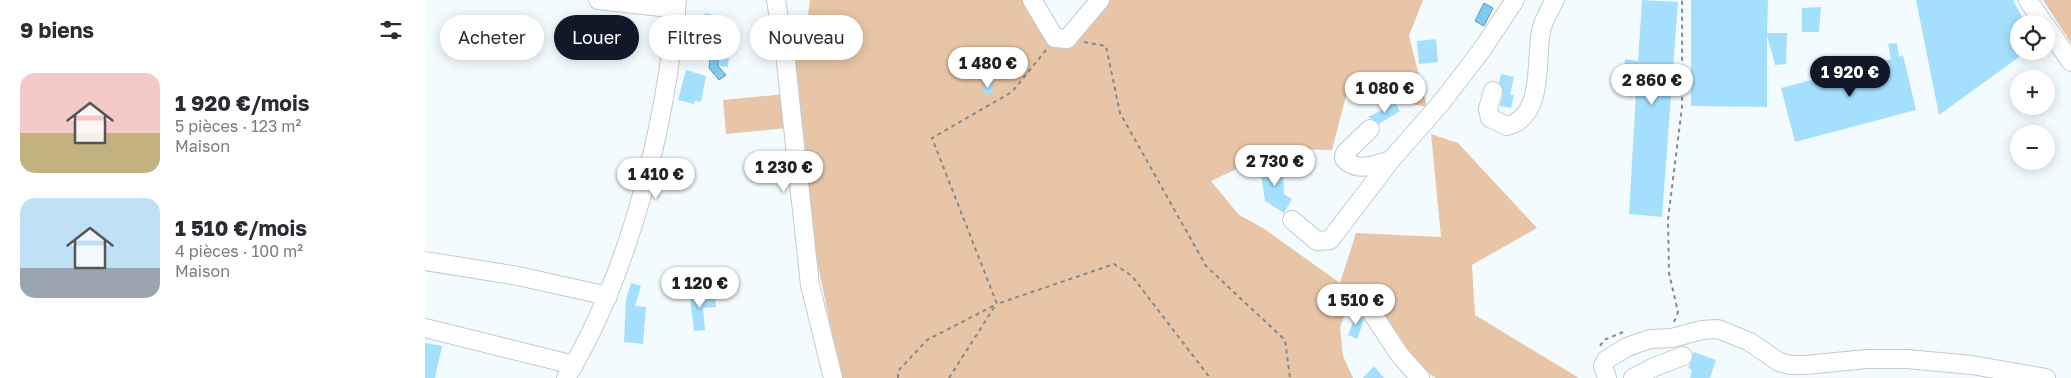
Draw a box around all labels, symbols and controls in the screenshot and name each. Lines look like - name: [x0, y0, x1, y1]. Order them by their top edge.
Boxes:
- chip: Acheter: [440, 15, 544, 60]
- chip: Louer: [554, 15, 639, 60]
- chip: Filtres: [649, 15, 740, 60]
- chip: Nouveau: [750, 15, 863, 60]
- map controls: [2010, 15, 2055, 170]
- button: locate: [2010, 15, 2055, 60]
- icon: filters: [377, 16, 405, 44]
- text: 9 biens: [20, 17, 94, 43]
- pin: 1 480 €: [942, 46, 1034, 89]
- text: 1 480 €: [959, 53, 1017, 73]
- pin: 1 920 €: [1804, 56, 1896, 98]
- text: 1 920 €: [1821, 62, 1879, 82]
- pin: 2 860 €: [1606, 64, 1698, 106]
- text: 2 860 €: [1622, 70, 1682, 90]
- button: +: [2010, 70, 2055, 115]
- pin: 1 080 €: [1339, 72, 1431, 114]
- text: 1 080 €: [1356, 78, 1414, 98]
- text: 1 920 €/mois: [175, 90, 309, 116]
- icon: home: [60, 93, 120, 153]
- text: 5 pièces · 123 m²: [175, 116, 301, 136]
- button: −: [2010, 125, 2055, 170]
- text: Maison: [175, 136, 230, 156]
- pin: 2 730 €: [1229, 144, 1321, 187]
- pin: 1 230 €: [738, 150, 830, 193]
- text: 2 730 €: [1246, 151, 1304, 171]
- text: 1 230 €: [755, 157, 813, 177]
- pin: 1 410 €: [610, 158, 702, 200]
- text: 1 410 €: [628, 164, 684, 184]
- text: 1 510 €/mois: [175, 215, 307, 241]
- icon: home: [60, 218, 120, 278]
- text: 4 pièces · 100 m²: [175, 241, 303, 261]
- text: Maison: [175, 261, 230, 281]
- pin: 1 120 €: [654, 266, 746, 309]
- text: 1 120 €: [672, 273, 728, 293]
- pin: 1 510 €: [1310, 284, 1402, 326]
- text: 1 510 €: [1328, 290, 1384, 310]

